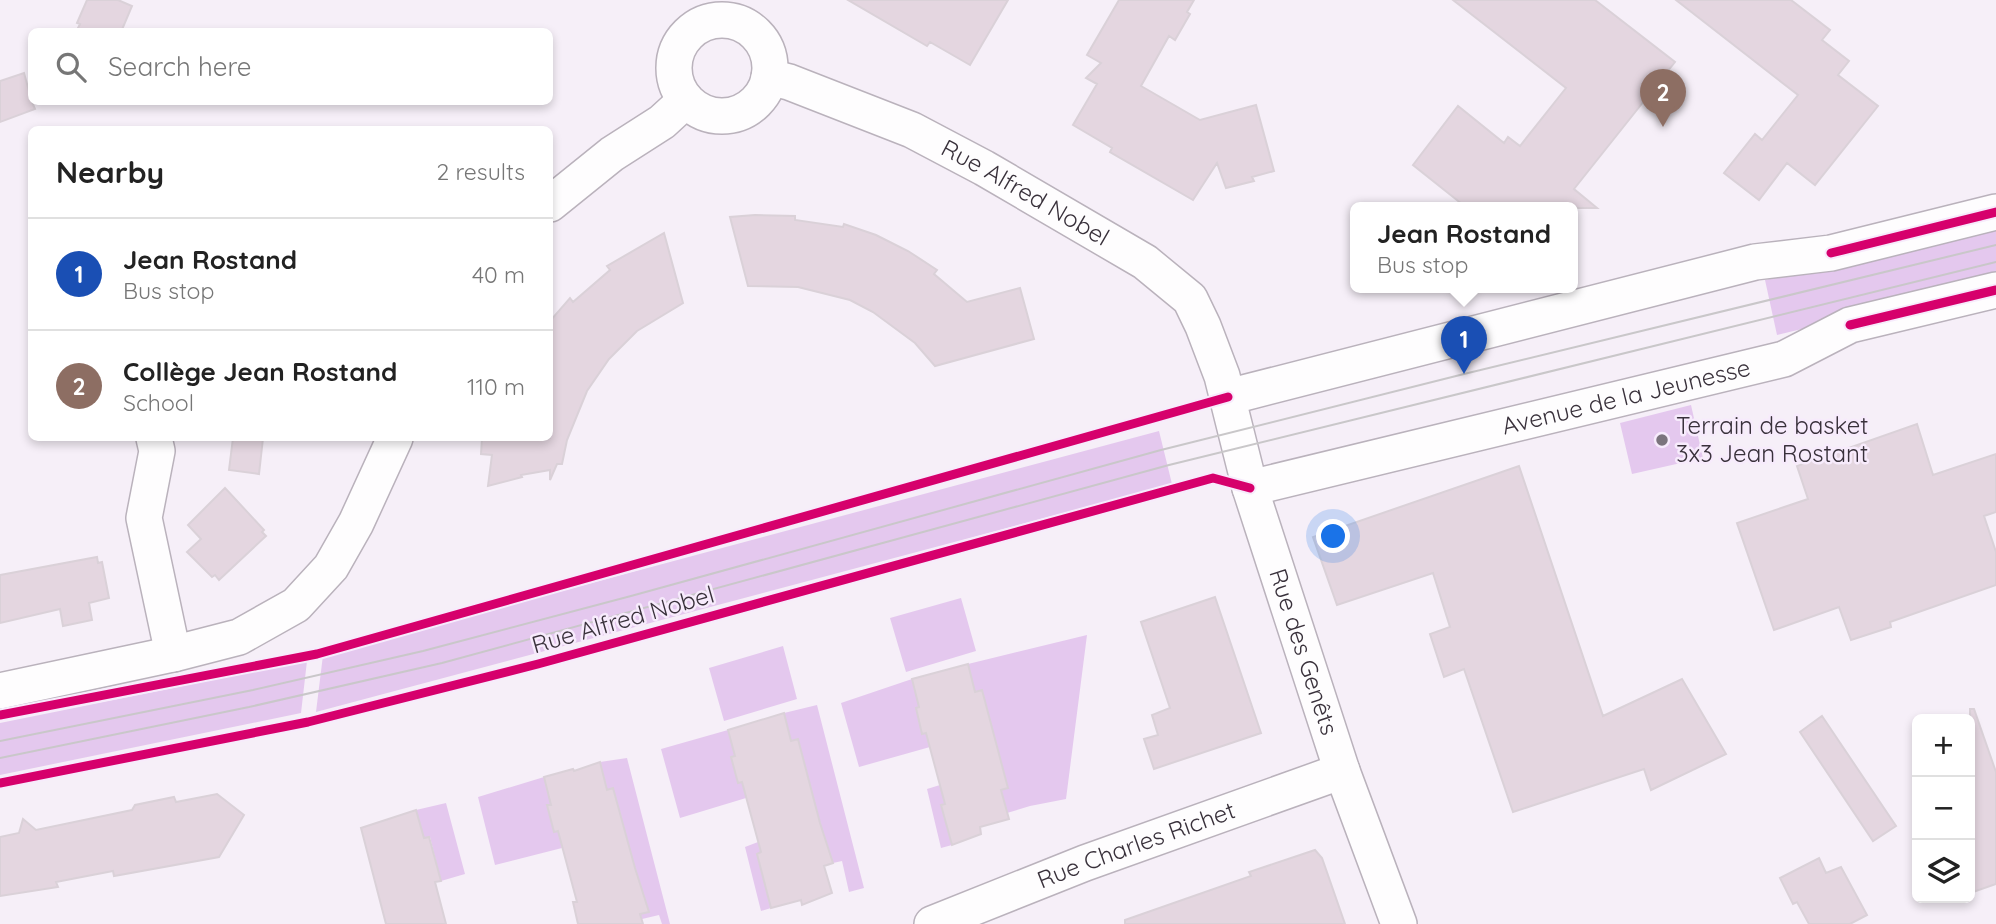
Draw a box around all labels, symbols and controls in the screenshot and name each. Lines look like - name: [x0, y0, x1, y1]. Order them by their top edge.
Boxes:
- search box: [28, 28, 553, 105]
- icon: search: [52, 48, 90, 86]
- text: Search here: [108, 50, 252, 83]
- pin: 2: [1640, 69, 1686, 127]
- street label: Rue Alfred Nobel: [937, 132, 1115, 252]
- text: Nearby: [56, 153, 164, 191]
- text: 2 results: [436, 157, 525, 186]
- popup: [1350, 202, 1578, 293]
- text: Jean Rostand: [1377, 217, 1551, 250]
- text: Jean Rostand: [123, 243, 297, 276]
- text: Bus stop: [1377, 250, 1468, 279]
- text: 1: [75, 260, 83, 289]
- text: 40 m: [472, 260, 525, 289]
- text: Bus stop: [123, 276, 214, 305]
- pin: 1: [1441, 316, 1487, 374]
- street label: Avenue de la Jeunesse: [1499, 352, 1753, 441]
- text: Collège Jean Rostand: [123, 355, 397, 388]
- text: 2: [72, 372, 86, 401]
- text: 110 m: [467, 372, 525, 401]
- text: School: [123, 388, 194, 417]
- place label: Terrain de basket 3x3 Jean Rostant: [1676, 410, 1868, 468]
- marker: Terrain de basket 3x3 Jean Rostant: [1654, 432, 1670, 448]
- your location: [1316, 519, 1350, 553]
- street label: Rue des Genêts: [1263, 565, 1345, 739]
- street label: Rue Alfred Nobel: [528, 579, 717, 659]
- map controls: [1912, 714, 1975, 903]
- button: +: [1912, 714, 1975, 777]
- button: −: [1912, 777, 1975, 840]
- street label: Rue Charles Richet: [1033, 795, 1239, 894]
- button: layers: [1912, 840, 1975, 903]

